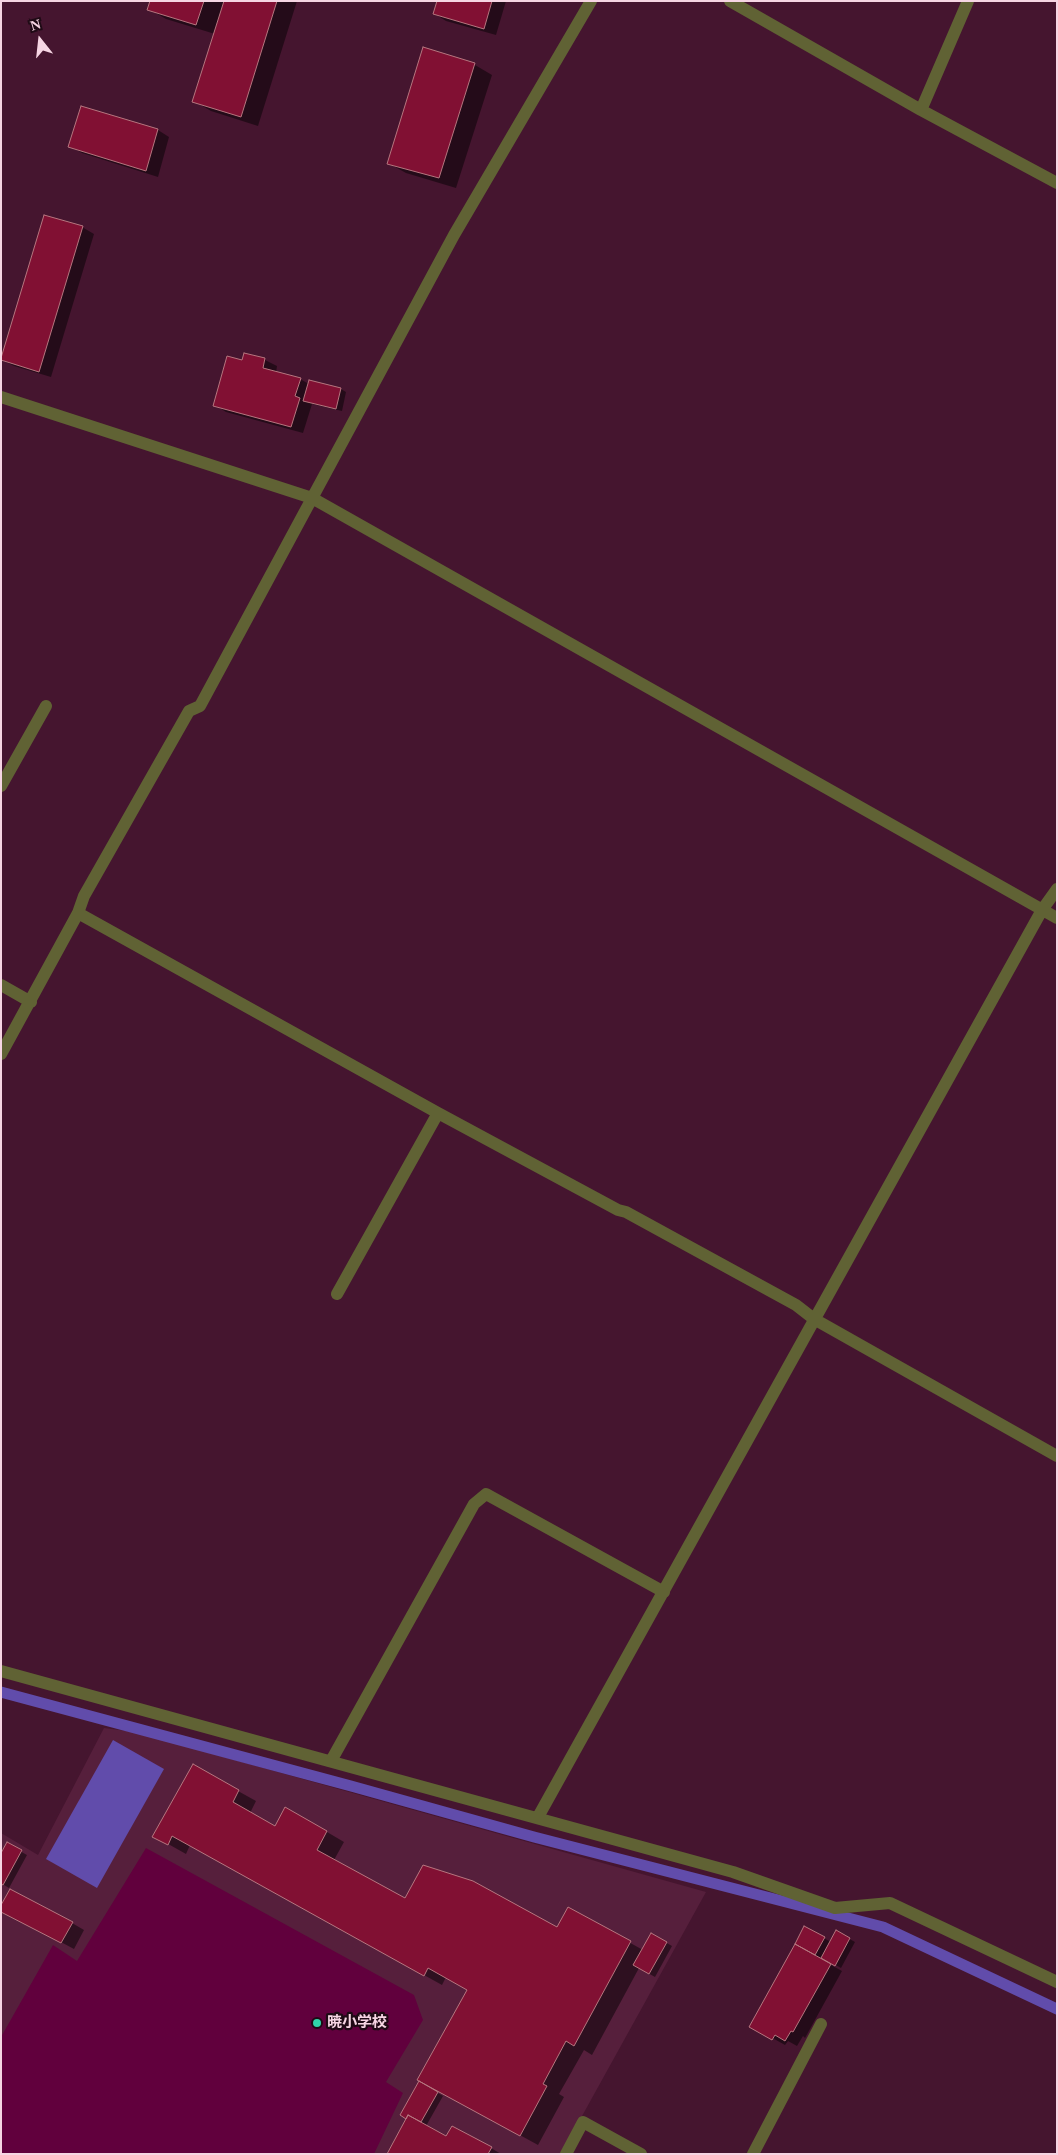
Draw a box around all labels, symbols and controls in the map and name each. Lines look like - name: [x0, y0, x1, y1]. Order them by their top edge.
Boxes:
- north arrow: [15, 15, 65, 65]
- text: N: [29, 16, 43, 34]
- place label: 暁小学校: [327, 2014, 387, 2032]
- marker: 暁小学校: [311, 2017, 323, 2029]

